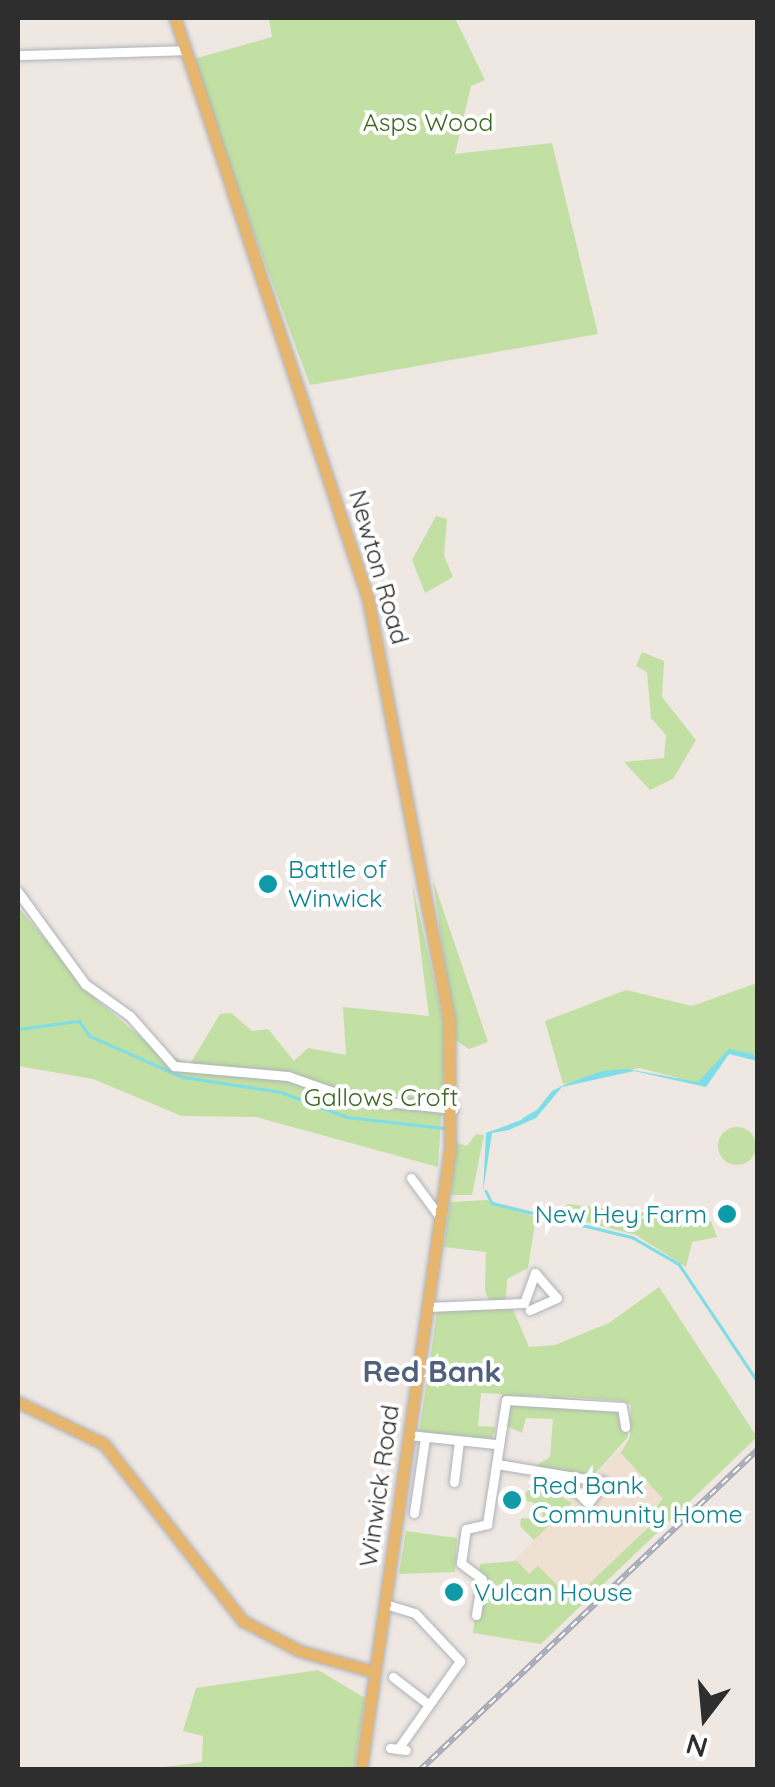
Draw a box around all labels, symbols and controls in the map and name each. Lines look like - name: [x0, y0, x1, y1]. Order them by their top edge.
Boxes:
- park label: Asps Wood: [363, 107, 493, 137]
- street label: Newton Road: [343, 486, 415, 648]
- place label: Battle of Winwick: [288, 855, 387, 914]
- marker: Battle of Winwick: [257, 873, 279, 895]
- park label: Gallows Croft: [304, 1082, 458, 1112]
- place label: New Hey Farm: [535, 1199, 707, 1229]
- marker: New Hey Farm: [716, 1203, 738, 1225]
- district label: Red Bank: [363, 1353, 501, 1389]
- street label: Winwick Road: [353, 1403, 405, 1569]
- place label: Red Bank Community Home: [532, 1471, 743, 1530]
- marker: Red Bank Community Home: [501, 1489, 523, 1511]
- place label: Vulcan House: [474, 1577, 633, 1607]
- marker: Vulcan House: [443, 1581, 465, 1603]
- north arrow: [655, 1667, 755, 1767]
- text: N: [682, 1727, 711, 1766]

